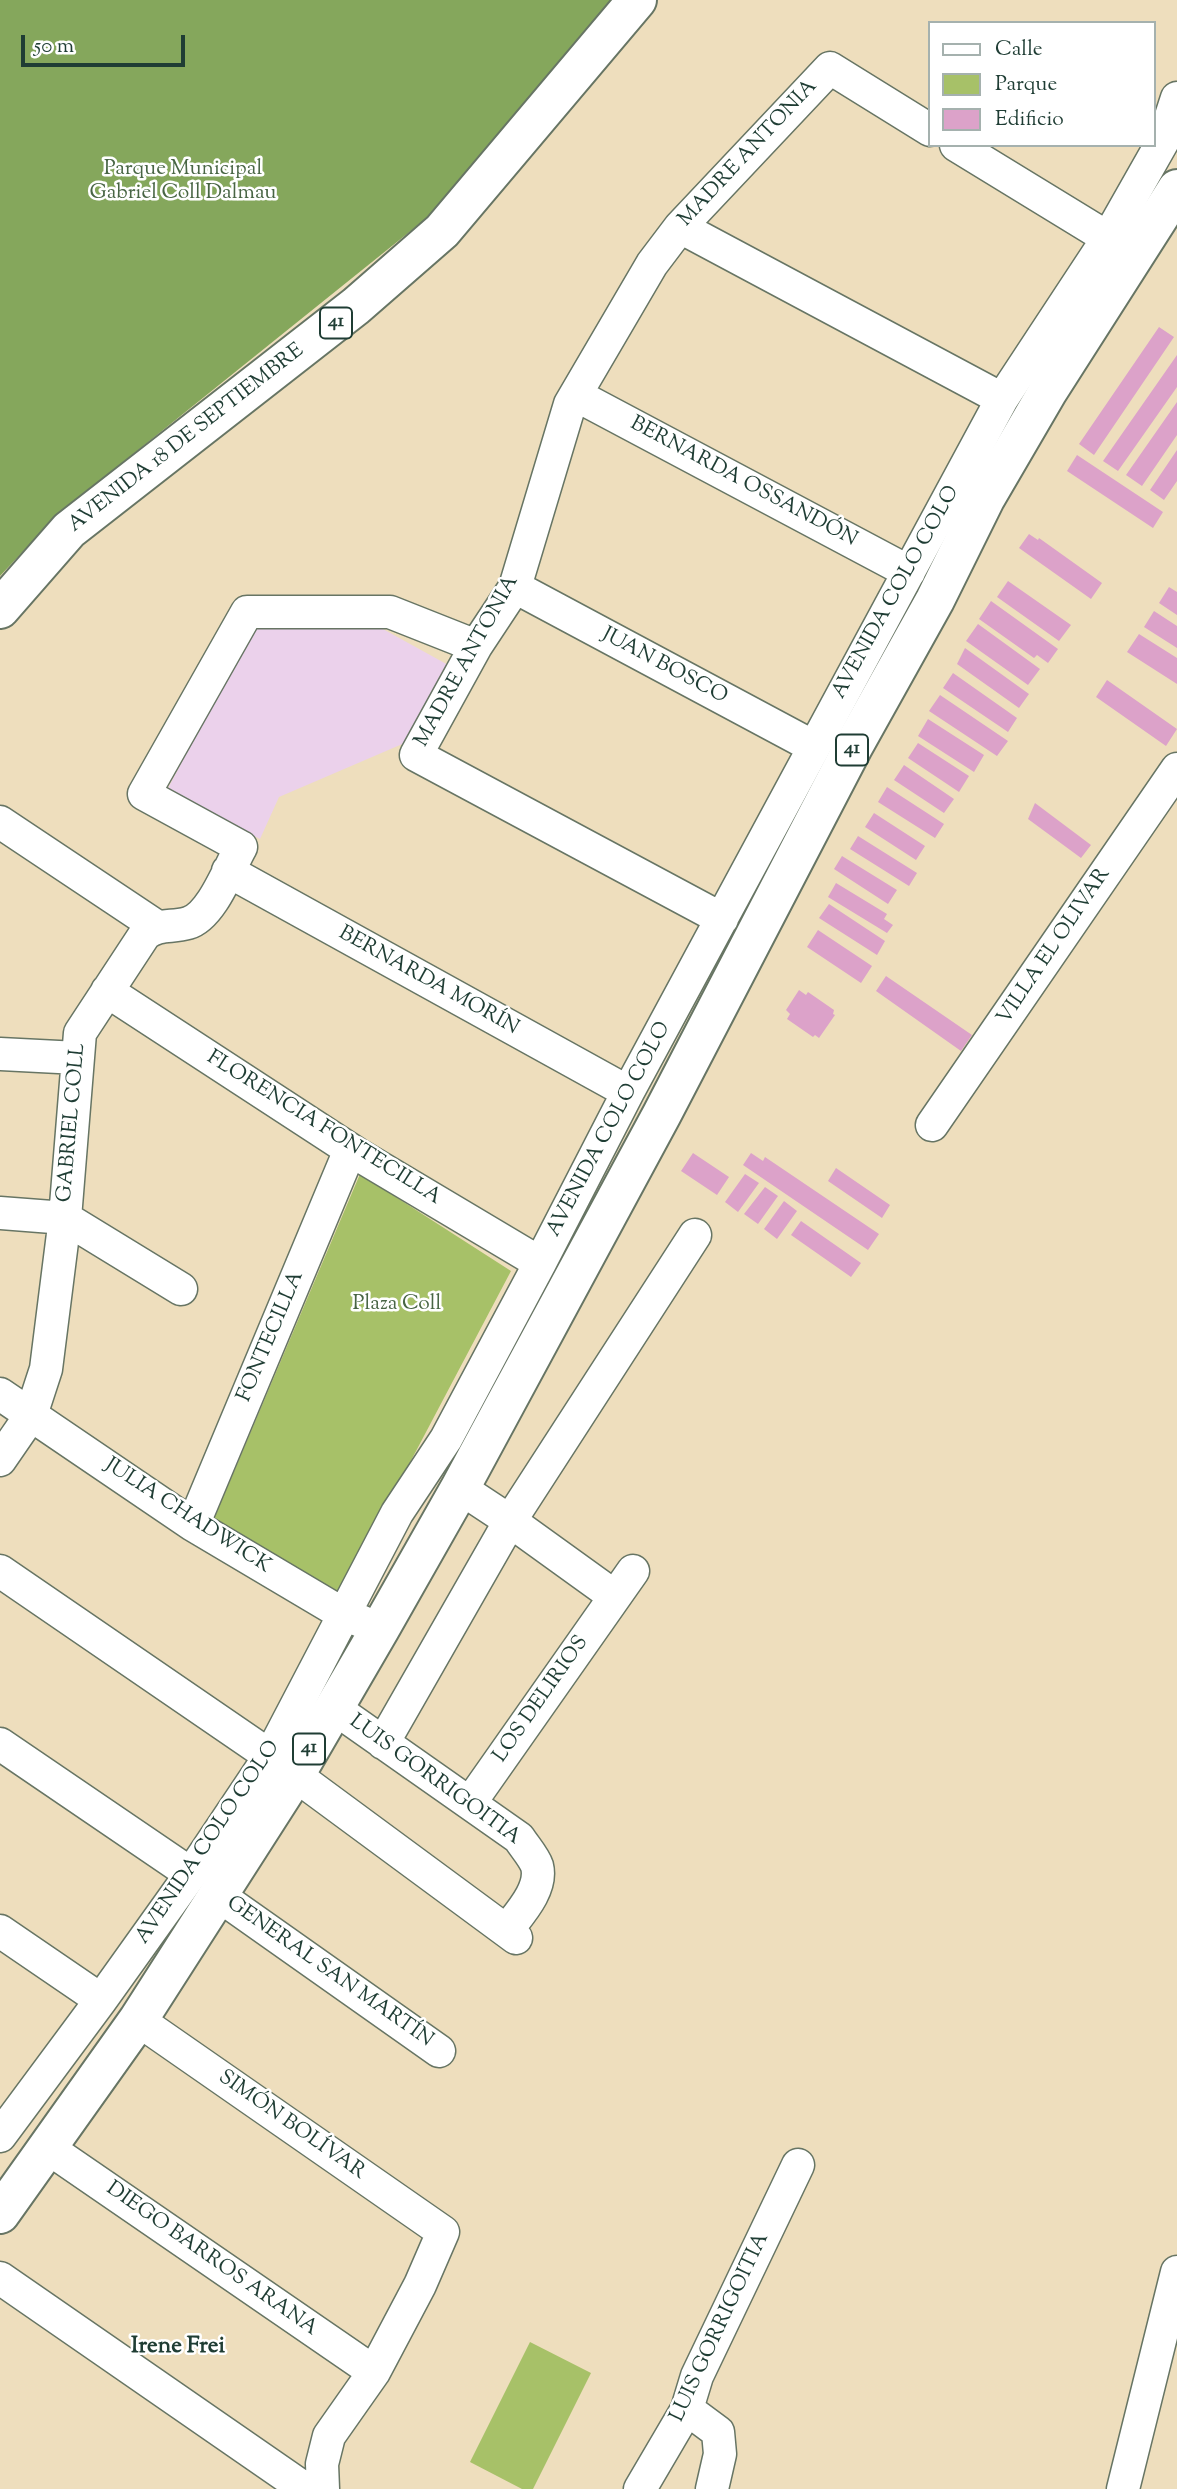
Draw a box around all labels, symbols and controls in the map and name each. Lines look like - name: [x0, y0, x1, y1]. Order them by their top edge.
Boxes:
- scale bar: [24, 21, 189, 65]
- legend: [928, 21, 1156, 147]
- text: 50 m: [34, 32, 74, 62]
- text: Calle: [995, 35, 1043, 65]
- text: Parque: [995, 70, 1057, 100]
- street label: MADRE ANTONIA: [674, 75, 824, 233]
- text: Edificio: [995, 105, 1064, 135]
- park label: Parque Municipal Gabriel Coll Dalmau: [90, 157, 276, 207]
- road number: 41: [320, 308, 352, 338]
- street label: AVENIDA 18 DE SEPTIEMBRE: [64, 339, 310, 539]
- street label: BERNARDA OSSANDÓN: [625, 412, 861, 554]
- street label: AVENIDA COLO COLO: [828, 482, 966, 704]
- street label: MADRE ANTONIA: [410, 572, 526, 752]
- street label: JUAN BOSCO: [597, 623, 731, 711]
- road number: 41: [836, 734, 868, 765]
- street label: VILLA EL OLIVAR: [993, 864, 1117, 1030]
- street label: BERNARDA MORÍN: [333, 922, 523, 1042]
- street label: AVENIDA COLO COLO: [543, 1018, 677, 1242]
- street label: GABRIEL COLL: [54, 1042, 92, 1204]
- street label: FLORENCIA FONTECILLA: [201, 1046, 445, 1212]
- street label: FONTECILLA: [233, 1268, 311, 1406]
- park label: Plaza Coll: [353, 1292, 441, 1318]
- street label: JULIA CHADWICK: [99, 1454, 275, 1580]
- street label: LOS DELIRIOS: [489, 1632, 595, 1768]
- street label: LUIS GORRIGOITIA: [343, 1710, 525, 1852]
- road number: 41: [293, 1734, 325, 1764]
- street label: AVENIDA COLO COLO: [131, 1737, 287, 1949]
- street label: GENERAL SAN MARTÍN: [221, 1892, 437, 2054]
- street label: SIMÓN BOLÍVAR: [213, 2066, 369, 2186]
- street label: DIEGO BARROS ARANA: [100, 2177, 322, 2343]
- street label: LUIS GORRIGOITIA: [666, 2229, 776, 2427]
- district label: Irene Frei: [131, 2334, 225, 2362]

